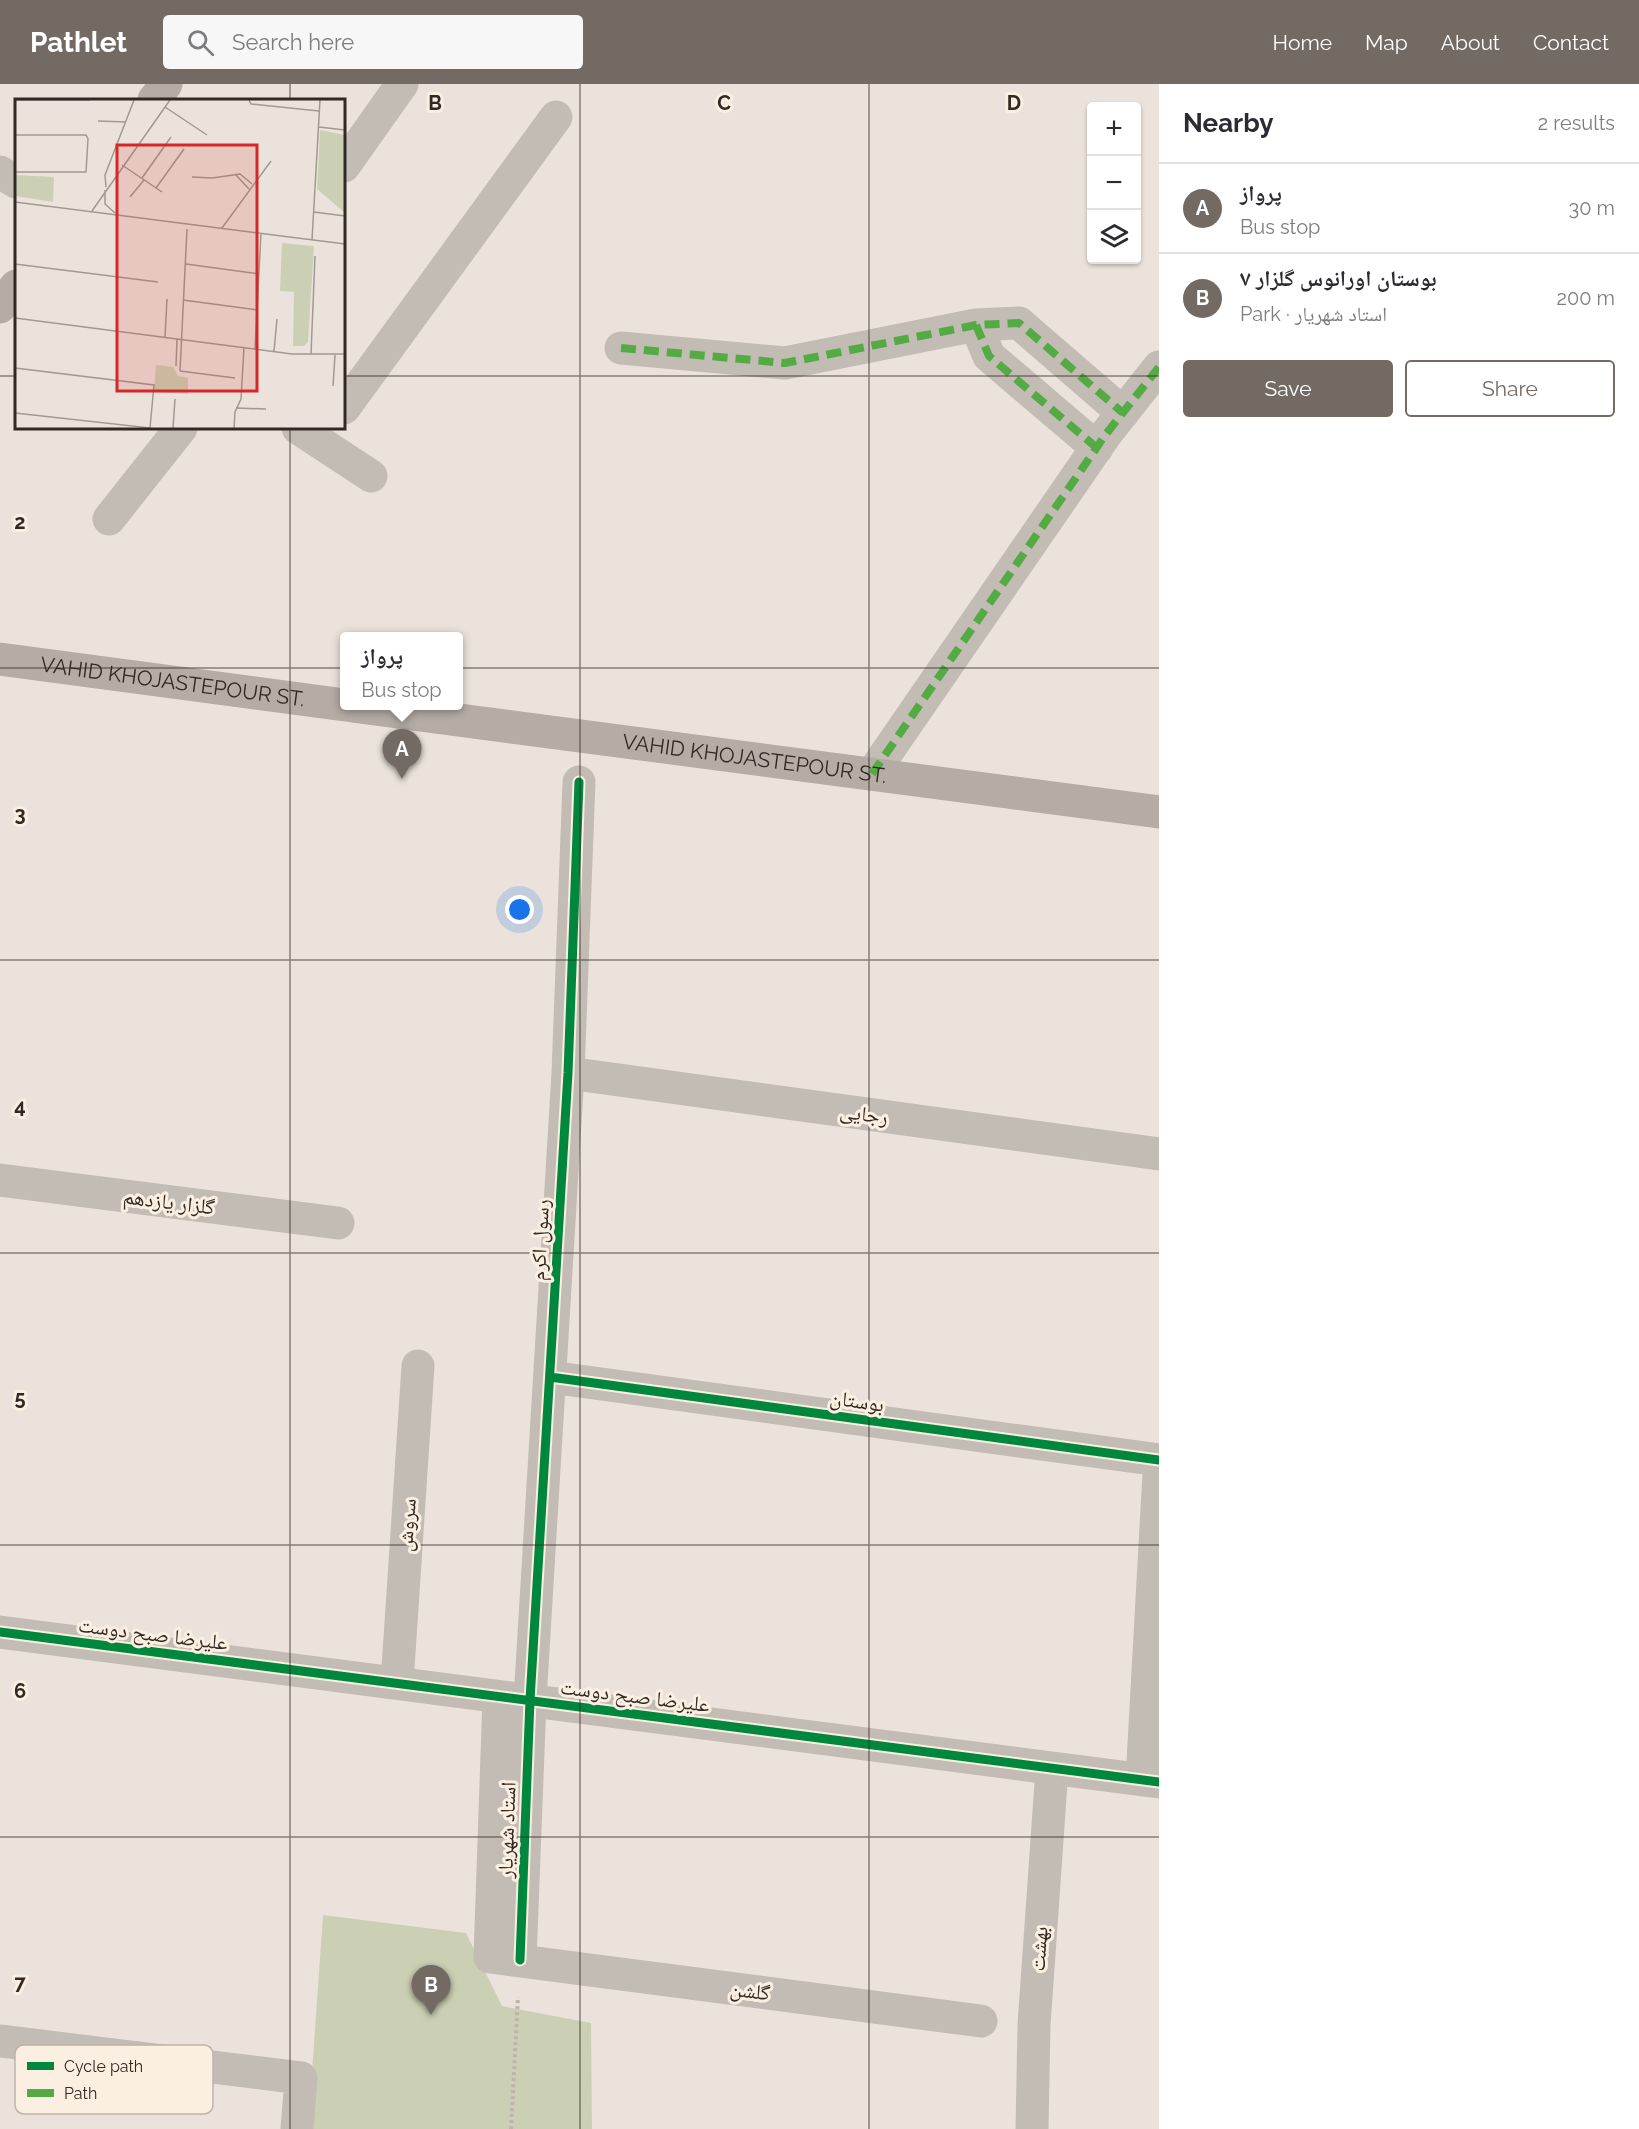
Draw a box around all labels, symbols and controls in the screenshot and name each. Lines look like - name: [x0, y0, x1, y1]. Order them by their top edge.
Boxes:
- search box: [163, 15, 583, 69]
- text: Pathlet: [30, 26, 127, 59]
- icon: search: [184, 26, 217, 59]
- text: Search here: [232, 29, 354, 55]
- text: Home: [1273, 30, 1332, 55]
- text: Map: [1365, 30, 1408, 55]
- text: About: [1441, 30, 1500, 55]
- text: Contact: [1533, 30, 1609, 55]
- text: B: [428, 91, 442, 115]
- text: C: [717, 91, 731, 115]
- text: D: [1007, 91, 1021, 115]
- inset map: [15, 99, 345, 429]
- map controls: [1087, 102, 1141, 264]
- button: +: [1087, 102, 1141, 156]
- text: Nearby: [1183, 108, 1273, 138]
- text: 2 results: [1538, 111, 1615, 135]
- button: −: [1087, 156, 1141, 210]
- text: پرواز: [1240, 180, 1282, 206]
- text: A: [1196, 196, 1209, 220]
- text: 30 m: [1569, 196, 1615, 220]
- button: layers: [1087, 210, 1141, 264]
- text: Bus stop: [1240, 215, 1320, 239]
- text: بوستان اورانوس گلزار ۷: [1240, 265, 1437, 291]
- text: B: [1196, 286, 1209, 310]
- text: 200 m: [1557, 286, 1615, 310]
- text: Park · استاد شهریار: [1240, 302, 1387, 326]
- button: Save: [1183, 360, 1393, 417]
- button: Share: [1405, 360, 1615, 417]
- text: 2: [14, 510, 26, 534]
- popup: [340, 632, 463, 710]
- text: پرواز: [361, 643, 403, 669]
- street label: VAHID KHOJASTEPOUR ST.: [39, 651, 306, 712]
- text: Bus stop: [361, 678, 442, 702]
- street label: VAHID KHOJASTEPOUR ST.: [621, 729, 888, 788]
- pin: A: [382, 730, 422, 779]
- text: 3: [14, 802, 26, 826]
- your location: [505, 895, 534, 924]
- text: 4: [14, 1094, 26, 1118]
- street label: رجایی: [838, 1098, 890, 1130]
- street label: گلزار یازدهم: [122, 1183, 216, 1222]
- street label: رسول اکرم: [525, 1198, 556, 1282]
- street label: بوستان: [828, 1384, 886, 1417]
- text: 5: [14, 1386, 26, 1410]
- street label: سروش: [392, 1497, 422, 1553]
- street label: علیرضا صبح دوست: [77, 1612, 230, 1656]
- street label: علیرضا صبح دوست: [559, 1674, 712, 1718]
- text: 6: [14, 1679, 26, 1703]
- street label: استاد شهریار: [492, 1781, 521, 1880]
- street label: بهشت: [1024, 1926, 1053, 1972]
- pin: B: [412, 1966, 450, 2015]
- text: 7: [14, 1971, 26, 1995]
- street label: گلشن: [729, 1976, 772, 2006]
- legend: [15, 2045, 213, 2114]
- text: Cycle path: [64, 2057, 143, 2076]
- text: Path: [64, 2084, 97, 2103]

